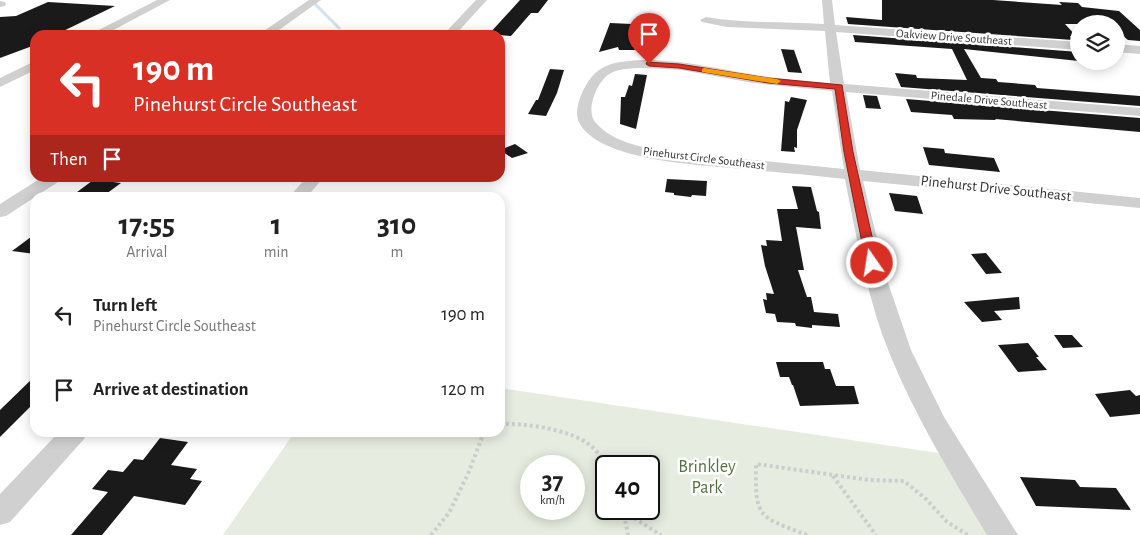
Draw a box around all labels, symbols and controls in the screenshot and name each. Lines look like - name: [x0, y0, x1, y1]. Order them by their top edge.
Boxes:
- pin: [628, 13, 670, 64]
- map controls: [1070, 15, 1125, 70]
- button: layers: [1070, 15, 1125, 70]
- icon: arrive: [635, 20, 663, 48]
- street label: Oakview Drive Southeast: [896, 27, 1012, 47]
- icon: left: [50, 50, 115, 115]
- text: 190 m: [133, 52, 214, 87]
- street label: Pinedale Drive Southeast: [930, 89, 1048, 111]
- text: Pinehurst Circle Southeast: [133, 93, 357, 115]
- icon: arrive: [98, 145, 126, 173]
- street label: Pinehurst Circle Southeast: [643, 145, 766, 171]
- text: Then: [50, 150, 88, 169]
- street label: Pinehurst Drive Southeast: [920, 173, 1072, 204]
- text: 17:55: [119, 210, 175, 240]
- text: 1: [271, 210, 282, 240]
- text: 310: [377, 210, 416, 240]
- position arrow: [845, 236, 897, 288]
- text: Arrival: [126, 244, 167, 260]
- text: min: [264, 244, 289, 260]
- text: m: [390, 244, 403, 260]
- text: Turn left: [93, 296, 157, 315]
- icon: left: [50, 301, 78, 329]
- text: 190 m: [441, 305, 485, 324]
- text: Pinehurst Circle Southeast: [93, 318, 256, 334]
- icon: arrive: [50, 376, 78, 404]
- text: Arrive at destination: [93, 380, 249, 399]
- text: 120 m: [441, 380, 485, 399]
- speed limit sign: 40: [595, 455, 660, 520]
- park label: Brinkley Park: [678, 458, 736, 497]
- text: 37: [542, 469, 563, 494]
- text: km/h: [540, 494, 565, 506]

